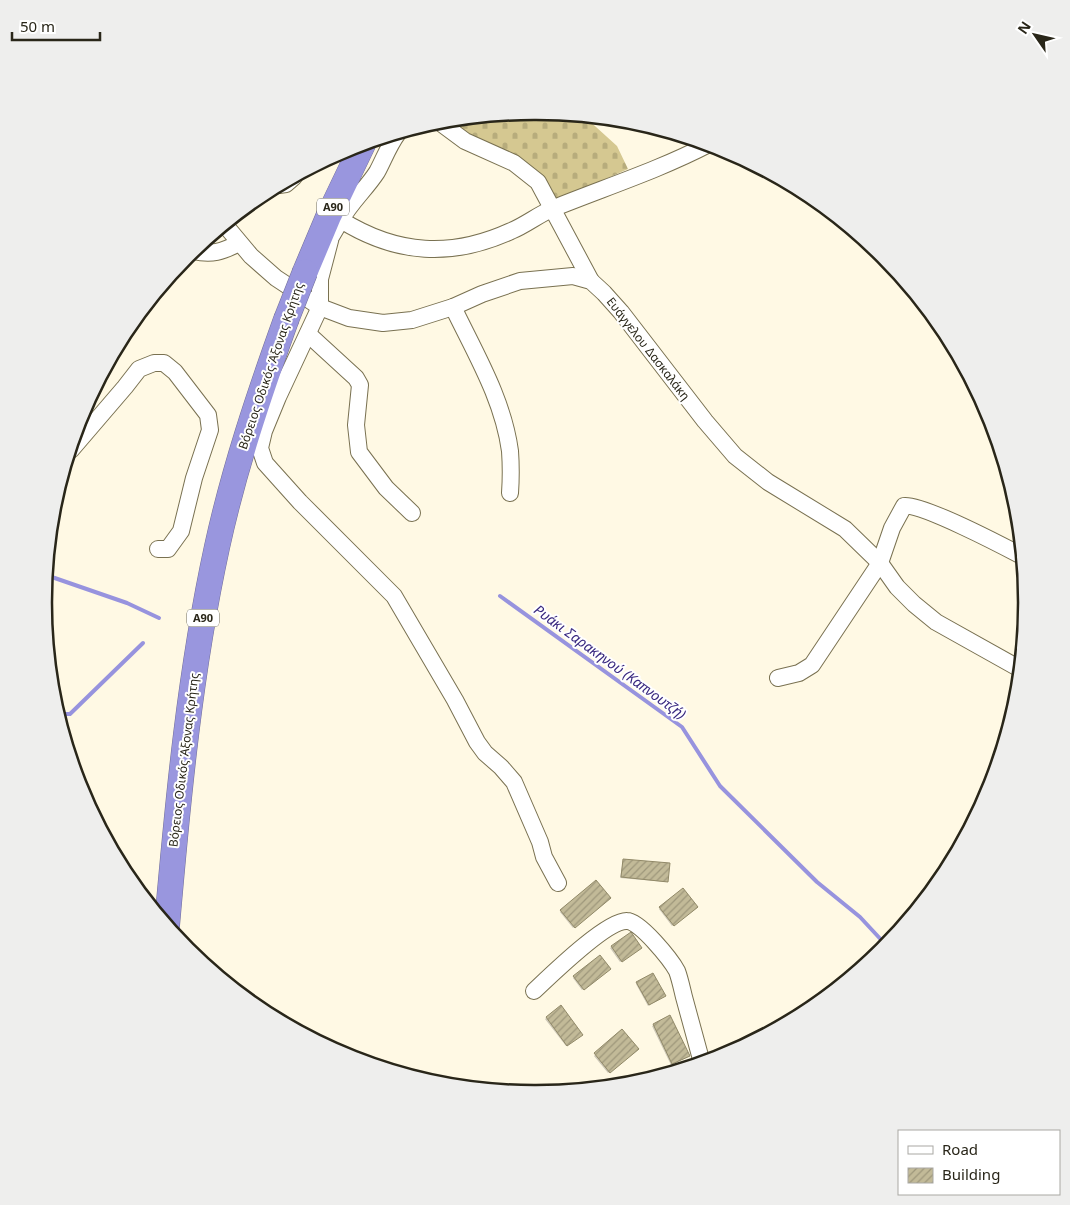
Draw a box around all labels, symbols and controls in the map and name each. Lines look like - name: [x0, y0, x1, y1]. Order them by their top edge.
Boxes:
- scale bar: [12, 10, 100, 42]
- north arrow: [1010, 10, 1060, 60]
- text: 50 m: [20, 16, 55, 36]
- text: N: [1013, 17, 1035, 37]
- road number: Α90: [317, 198, 349, 216]
- street label: Βόρειος Οδικός Άξονας Κρήτης: [234, 280, 307, 452]
- street label: Ευάγγελου Δασκαλάκη: [603, 294, 694, 404]
- water label: Ρυάκι Σαρακηνού (Καπνουτζή): [530, 600, 690, 723]
- road number: Α90: [187, 610, 219, 626]
- street label: Βόρειος Οδικός Άξονας Κρήτης: [164, 672, 203, 848]
- legend: [898, 1130, 1060, 1195]
- text: Road: [942, 1139, 978, 1159]
- text: Building: [942, 1164, 1000, 1184]

